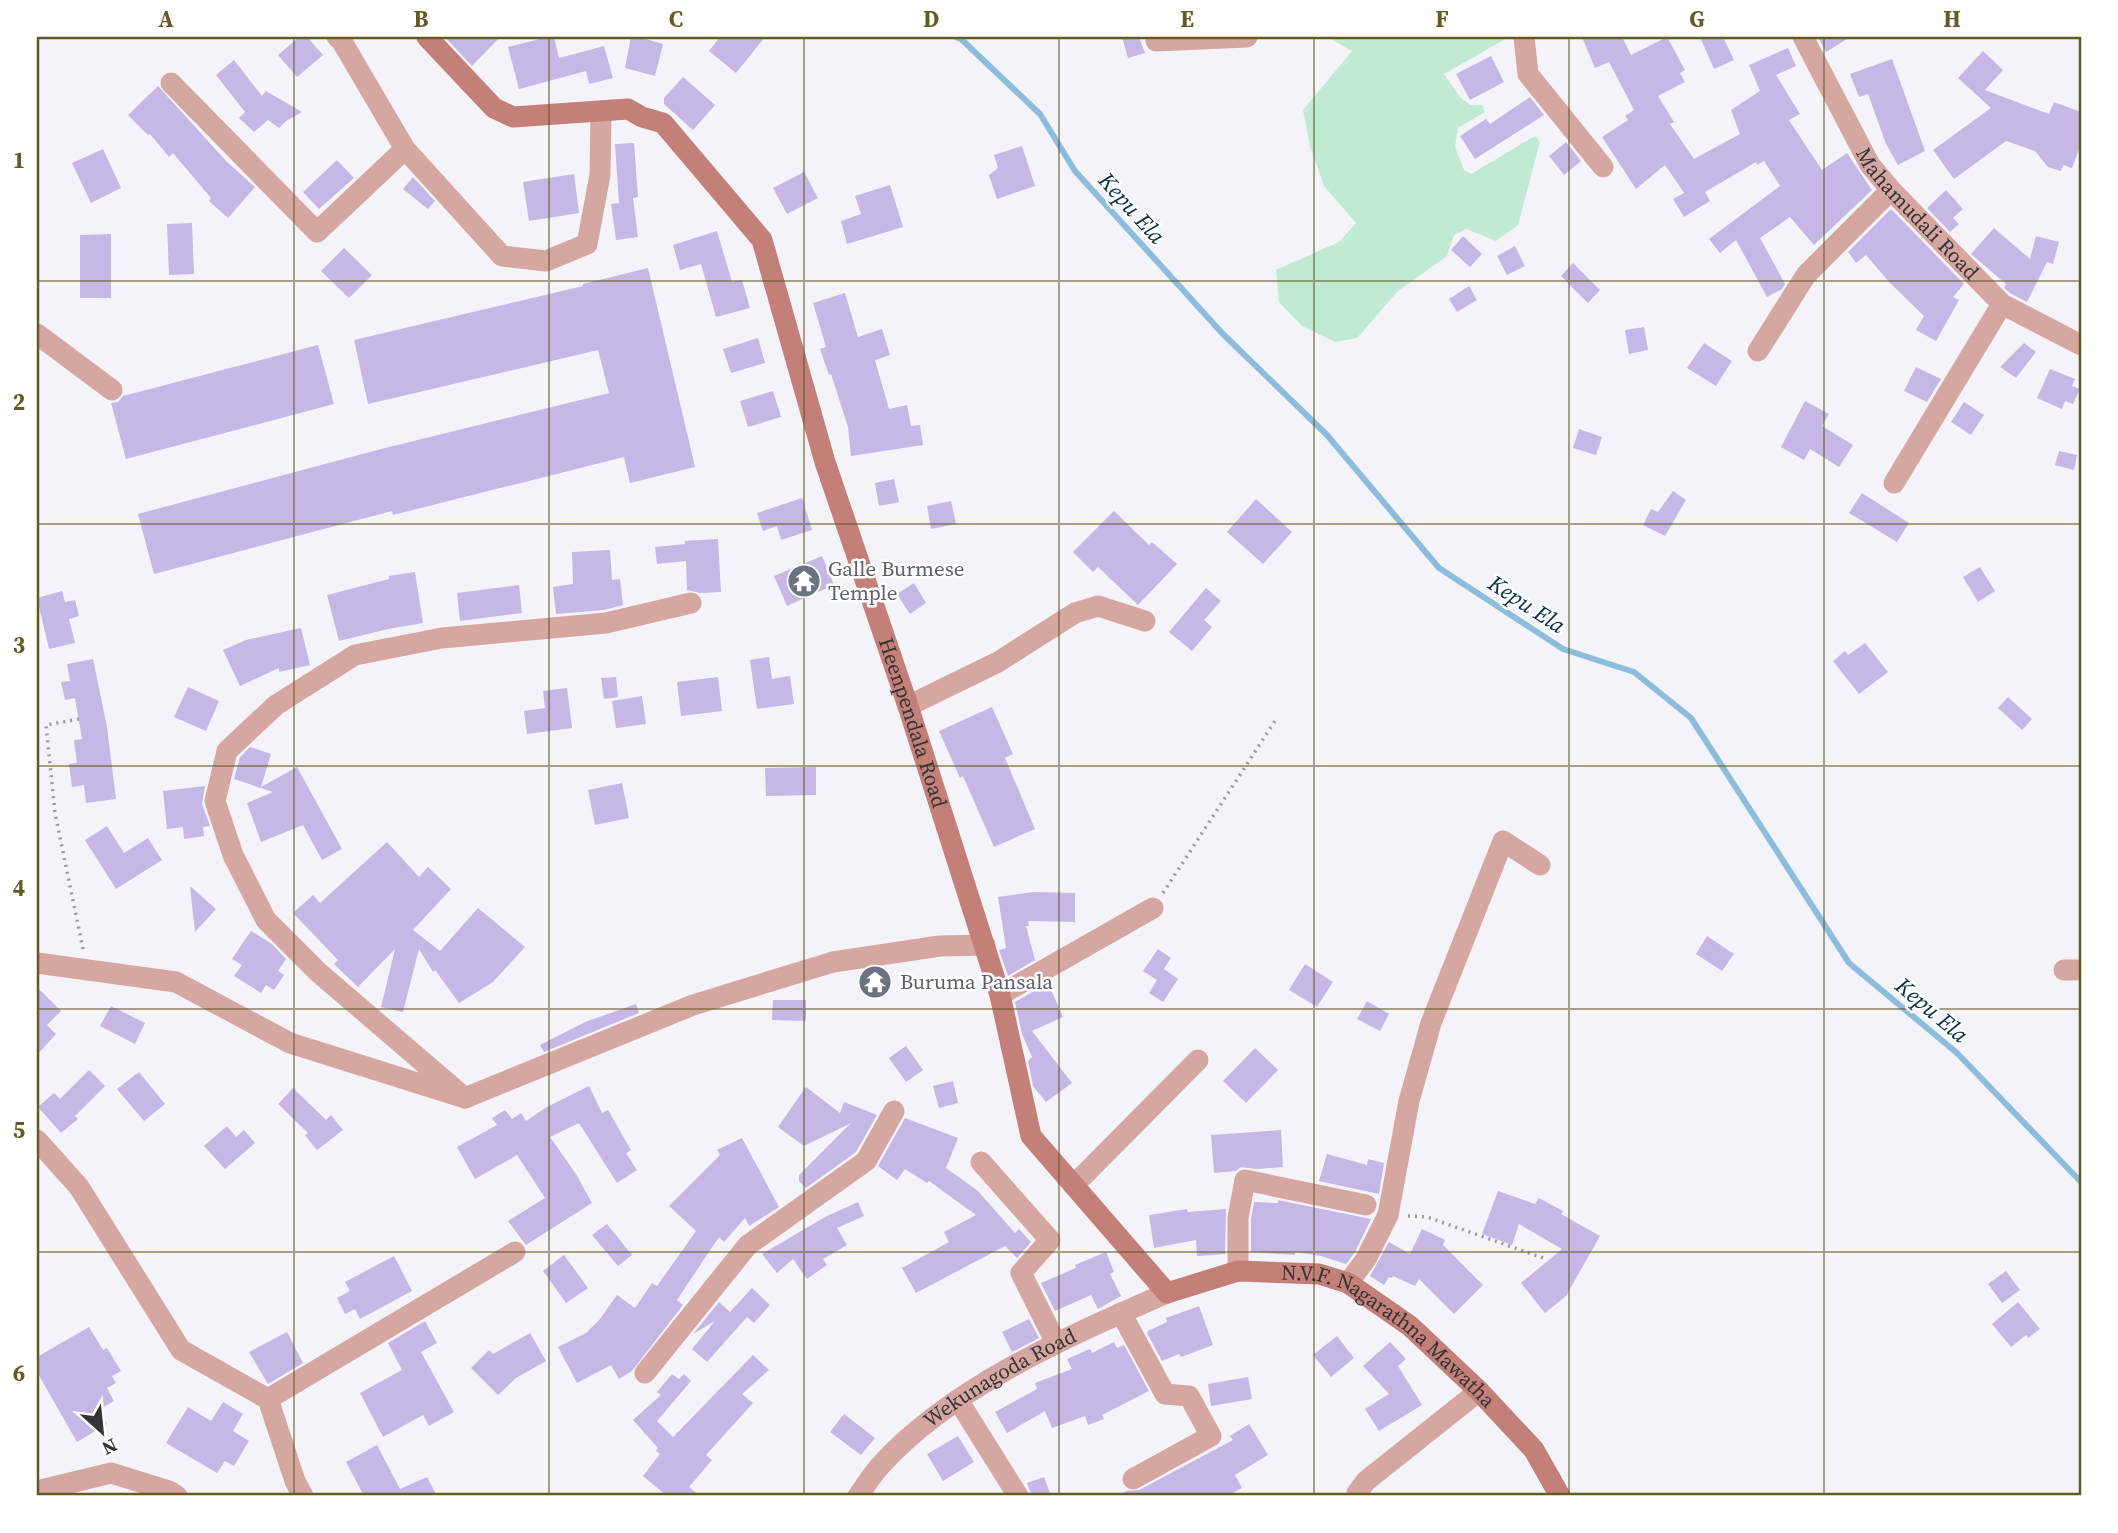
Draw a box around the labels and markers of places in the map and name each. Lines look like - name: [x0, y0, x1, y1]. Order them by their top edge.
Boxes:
- place label: Galle Burmese Temple: [828, 554, 965, 607]
- temple icon: Galle Burmese Temple: [785, 562, 823, 600]
- temple icon: Buruma Pansala: [856, 963, 894, 1001]
- place label: Buruma Pansala: [900, 967, 1053, 996]

